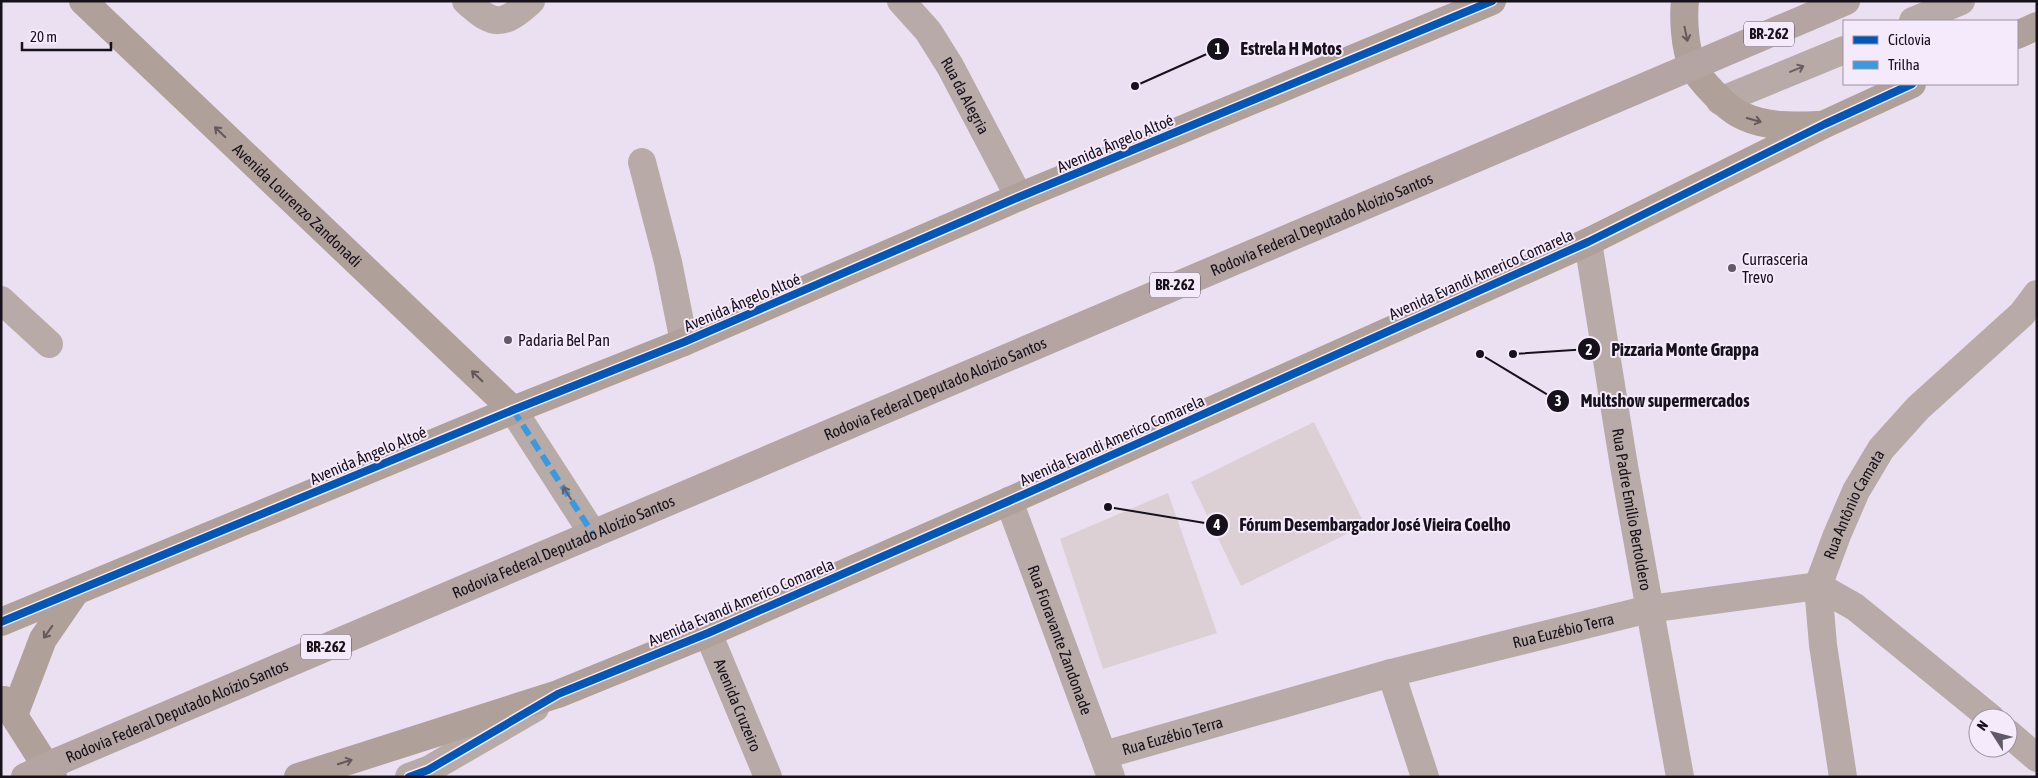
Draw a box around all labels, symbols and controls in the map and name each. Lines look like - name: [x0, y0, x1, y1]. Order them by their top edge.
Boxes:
- scale bar: [22, 20, 111, 52]
- legend: [1843, 20, 2018, 85]
- road number: BR-262: [1744, 22, 1794, 46]
- one-way arrow: [1681, 25, 1691, 41]
- text: 20 m: [30, 28, 57, 45]
- text: Ciclovia: [1888, 31, 1931, 48]
- callout: Estrela H Motos: [1205, 32, 1352, 65]
- text: Estrela H Motos: [1240, 38, 1342, 59]
- text: 1: [1214, 40, 1222, 57]
- street label: Rua da Alegria: [938, 54, 993, 137]
- text: Trilha: [1888, 56, 1920, 73]
- one-way arrow: [1790, 64, 1805, 73]
- street label: Avenida Ângelo Altoé: [1054, 110, 1176, 177]
- one-way arrow: [1745, 115, 1761, 125]
- one-way arrow: [214, 126, 226, 138]
- street label: Avenida Lourenzo Zandonadi: [229, 140, 366, 270]
- street label: Rodovia Federal Deputado Aloízio Santos: [1208, 169, 1436, 279]
- street label: Avenida Evandi Americo Comarela: [1386, 225, 1576, 323]
- place label: Currasceria Trevo: [1742, 250, 1808, 286]
- marker: Currasceria Trevo: [1726, 262, 1738, 274]
- street label: Avenida Ângelo Altoé: [681, 269, 803, 336]
- road number: BR-262: [1150, 272, 1200, 298]
- place label: Padaria Bel Pan: [518, 331, 610, 349]
- street label: Rodovia Federal Deputado Aloízio Santos: [821, 333, 1049, 444]
- callout: Pizzaria Monte Grappa: [1576, 333, 1769, 366]
- marker: Padaria Bel Pan: [502, 334, 514, 346]
- text: Pizzaria Monte Grappa: [1611, 339, 1759, 360]
- text: 2: [1585, 341, 1593, 358]
- one-way arrow: [472, 371, 484, 383]
- callout: Multshow supermercados: [1546, 384, 1760, 417]
- text: Multshow supermercados: [1580, 390, 1750, 411]
- street label: Avenida Evandi Americo Comarela: [1017, 391, 1207, 489]
- text: 3: [1554, 392, 1562, 409]
- street label: Avenida Ângelo Altoé: [307, 422, 429, 489]
- street label: Rua Padre Emílio Bertoldero: [1609, 427, 1655, 592]
- street label: Rua Antônio Camata: [1820, 446, 1888, 562]
- one-way arrow: [561, 486, 571, 500]
- street label: Rodovia Federal Deputado Aloízio Santos: [449, 491, 677, 602]
- callout: Fórum Desembargador José Vieira Coelho: [1205, 508, 1521, 541]
- text: Fórum Desembargador José Vieira Coelho: [1239, 514, 1511, 535]
- text: 4: [1212, 516, 1221, 533]
- street label: Avenida Evandi Americo Comarela: [645, 555, 837, 649]
- street label: Rua Fioravante Zandonade: [1024, 563, 1096, 717]
- street label: Rua Euzébio Terra: [1511, 609, 1616, 651]
- one-way arrow: [43, 624, 53, 638]
- road number: BR-262: [301, 634, 351, 660]
- street label: Rodovia Federal Deputado Aloízio Santos: [63, 656, 291, 766]
- street label: Avenida Cruzeiro: [711, 656, 765, 754]
- north arrow: [1968, 708, 2018, 758]
- street label: Rua Euzébio Terra: [1120, 713, 1225, 758]
- text: N: [1974, 717, 1991, 733]
- one-way arrow: [336, 757, 352, 766]

